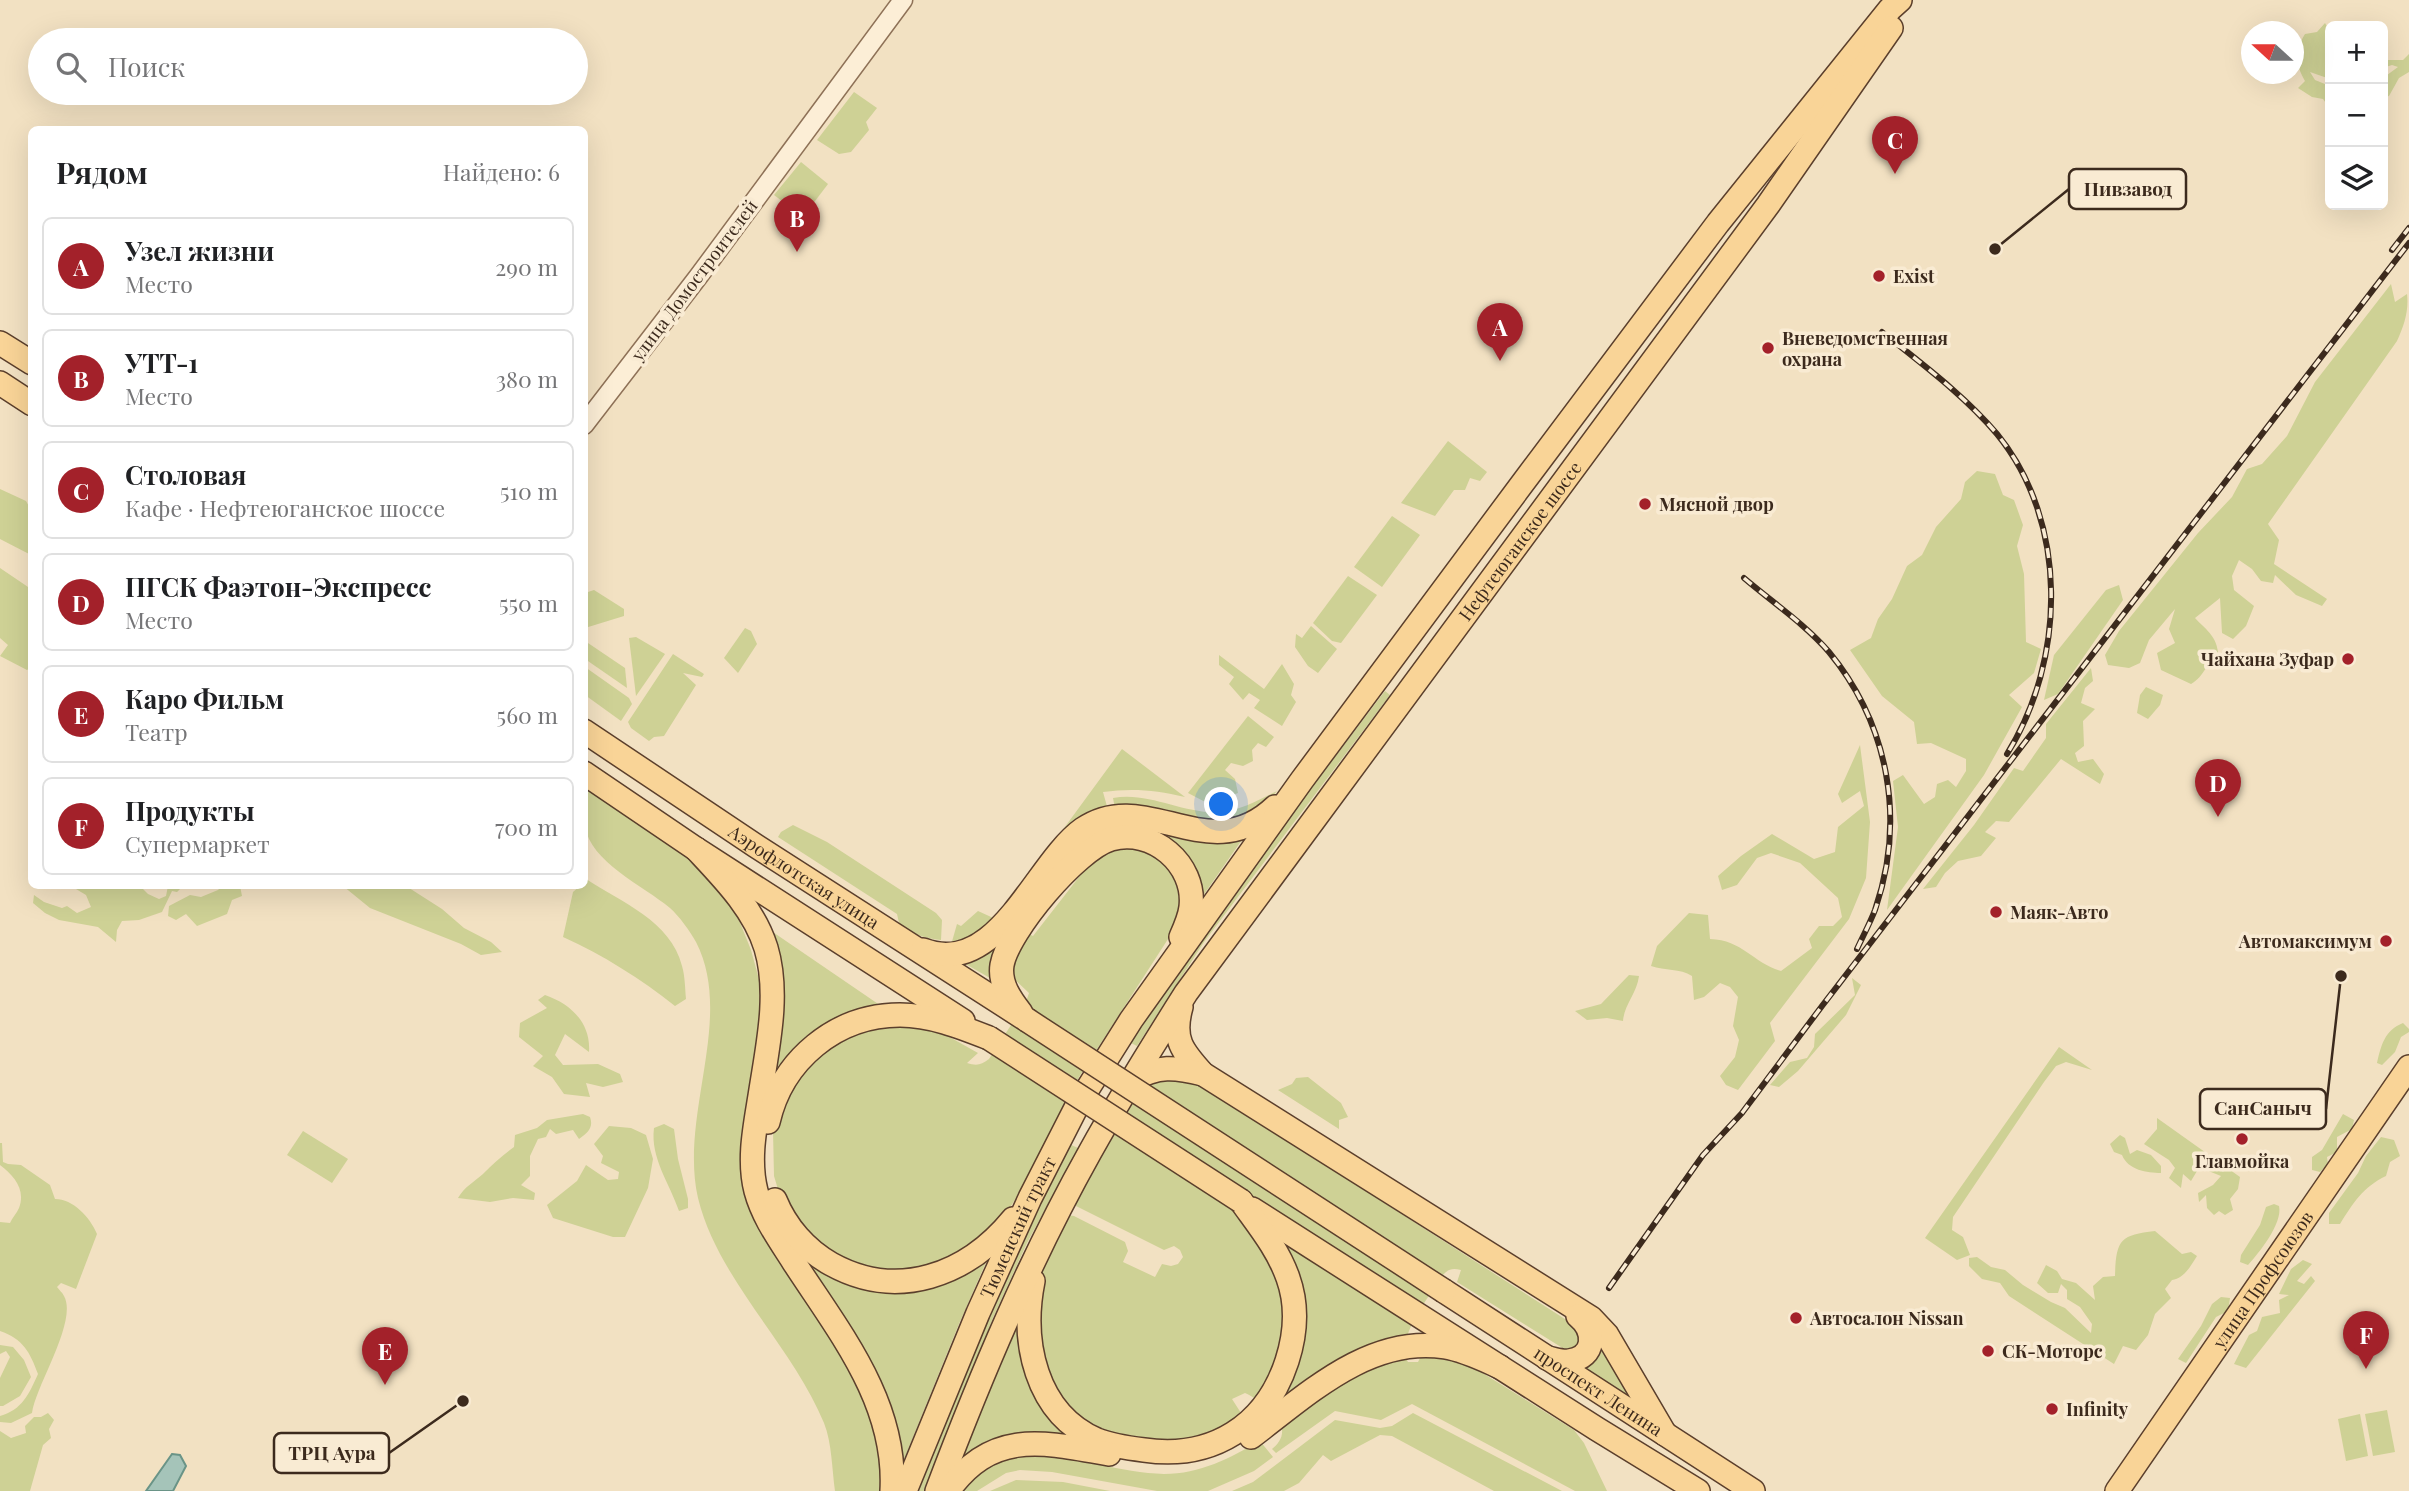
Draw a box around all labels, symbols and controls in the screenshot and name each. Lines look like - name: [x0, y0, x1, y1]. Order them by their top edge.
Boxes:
- north arrow: [2241, 21, 2304, 84]
- map controls: [2325, 21, 2388, 210]
- button: +: [2325, 21, 2388, 84]
- search box: [28, 28, 588, 105]
- icon: search: [52, 48, 90, 86]
- text: Поиск: [108, 49, 185, 84]
- button: −: [2325, 84, 2388, 147]
- pin: C: [1872, 116, 1918, 174]
- button: layers: [2325, 147, 2388, 210]
- text: Рядом: [56, 152, 148, 192]
- text: Найдено: 6: [443, 156, 560, 187]
- callout: Пивзавод: [2069, 169, 2186, 209]
- text: Пивзавод: [2084, 175, 2173, 201]
- street label: улица Домостроителей: [625, 194, 763, 366]
- pin: B: [774, 194, 820, 252]
- text: Узел жизни: [125, 233, 274, 268]
- text: A: [73, 251, 89, 282]
- text: 290 m: [495, 251, 558, 282]
- place label: Exist: [1893, 264, 1935, 288]
- text: Место: [125, 268, 193, 299]
- marker: Exist: [1871, 268, 1887, 284]
- pin: A: [1477, 303, 1523, 361]
- place label: Вневедомственная охрана: [1782, 326, 1948, 371]
- marker: Вневедомственная охрана: [1760, 340, 1776, 356]
- text: УТТ-1: [125, 345, 198, 380]
- text: B: [73, 363, 89, 394]
- text: 380 m: [496, 363, 558, 394]
- text: Место: [125, 380, 193, 411]
- street label: Нефтеюганское шоссе: [1453, 456, 1587, 625]
- text: Столовая: [125, 457, 246, 492]
- text: C: [73, 475, 89, 506]
- text: 510 m: [500, 475, 558, 506]
- text: Кафе · Нефтеюганское шоссе: [125, 492, 445, 523]
- place label: Мясной двор: [1659, 492, 1774, 516]
- marker: Мясной двор: [1637, 496, 1653, 512]
- text: ПГСК Фаэтон-Экспресс: [125, 569, 431, 604]
- text: D: [72, 587, 90, 618]
- text: 550 m: [499, 587, 558, 618]
- text: Место: [125, 604, 193, 635]
- place label: Чайхана Зуфар: [2201, 647, 2334, 671]
- marker: Чайхана Зуфар: [2340, 651, 2356, 667]
- text: Каро Фильм: [125, 681, 284, 716]
- text: E: [74, 699, 88, 730]
- text: 560 m: [497, 699, 558, 730]
- text: Театр: [125, 716, 188, 747]
- pin: D: [2195, 759, 2241, 817]
- your location: [1204, 787, 1238, 821]
- text: Продукты: [125, 793, 255, 828]
- text: F: [74, 811, 88, 842]
- text: 700 m: [495, 811, 558, 842]
- street label: Аэрофлотская улица: [723, 819, 884, 934]
- text: Супермаркет: [125, 828, 270, 859]
- place label: Маяк-Авто: [2010, 900, 2108, 924]
- marker: Маяк-Авто: [1988, 904, 2004, 920]
- place label: Автомаксимум: [2238, 929, 2372, 953]
- marker: Автомаксимум: [2378, 933, 2394, 949]
- callout: СанСаныч: [2200, 1089, 2326, 1129]
- text: СанСаныч: [2214, 1094, 2312, 1120]
- marker: Главмойка: [2234, 1131, 2250, 1147]
- place label: Главмойка: [2195, 1149, 2290, 1173]
- street label: Тюменский тракт: [974, 1152, 1061, 1302]
- street label: улица Профсоюзов: [2206, 1206, 2319, 1354]
- place label: Автосалон Nissan: [1809, 1306, 1963, 1330]
- marker: Автосалон Nissan: [1788, 1310, 1804, 1326]
- pin: F: [2343, 1311, 2389, 1369]
- pin: E: [362, 1327, 408, 1385]
- place label: СК-Моторс: [2002, 1339, 2103, 1363]
- street label: проспект Ленина: [1530, 1341, 1667, 1441]
- marker: СК-Моторс: [1980, 1343, 1996, 1359]
- place label: Infinity: [2066, 1397, 2129, 1421]
- marker: Infinity: [2044, 1401, 2060, 1417]
- callout: ТРЦ Аура: [274, 1433, 389, 1473]
- text: ТРЦ Аура: [288, 1439, 376, 1465]

